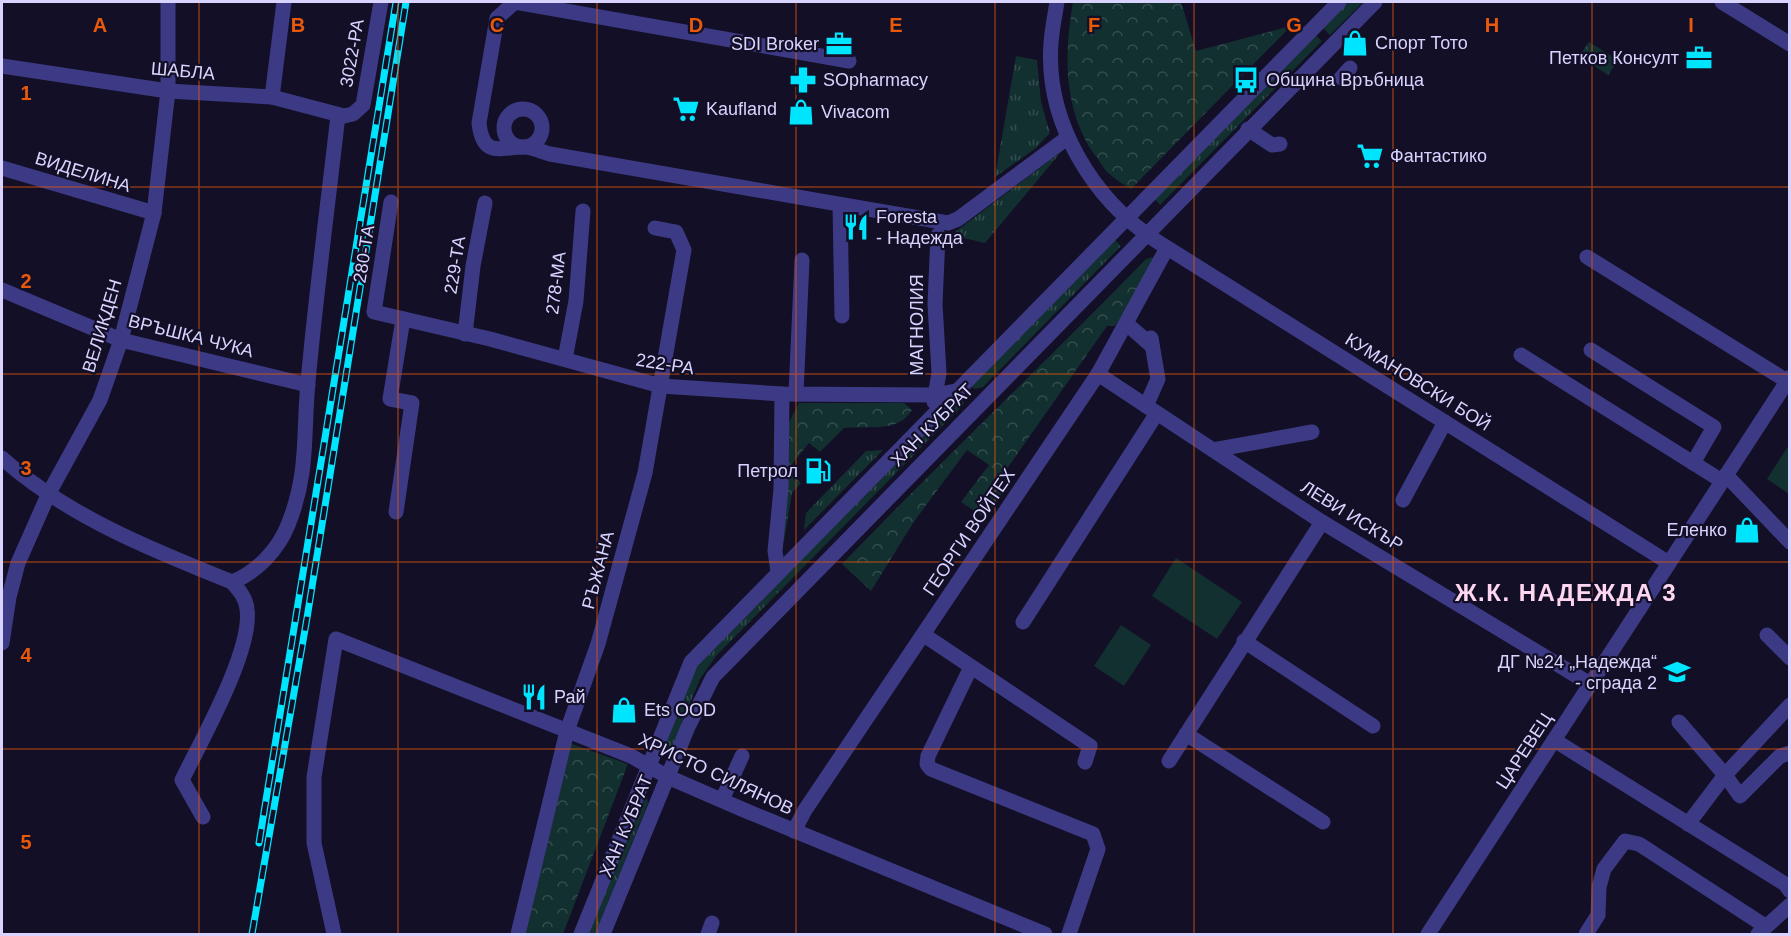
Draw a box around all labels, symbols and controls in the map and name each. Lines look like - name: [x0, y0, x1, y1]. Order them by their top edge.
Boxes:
- text: A: [93, 14, 107, 36]
- text: B: [291, 14, 305, 36]
- text: C: [490, 14, 504, 36]
- text: D: [689, 14, 703, 36]
- text: E: [889, 14, 903, 36]
- text: F: [1088, 14, 1100, 36]
- text: G: [1286, 14, 1302, 36]
- text: H: [1485, 14, 1499, 36]
- text: I: [1688, 14, 1694, 36]
- street label: 3022-РА: [336, 17, 368, 89]
- shop icon: Спорт Тото: [1340, 28, 1370, 58]
- office icon: SDI Broker: [824, 29, 854, 59]
- place label: Спорт Тото: [1375, 33, 1468, 53]
- place label: SDI Broker: [731, 34, 819, 54]
- office icon: Петков Консулт: [1684, 43, 1714, 73]
- place label: Петков Консулт: [1549, 48, 1679, 68]
- street label: ШАБЛА: [150, 58, 216, 84]
- pharmacy icon: SOpharmacy: [788, 65, 818, 95]
- bus stop icon: Община Връбница: [1231, 65, 1261, 95]
- place label: SOpharmacy: [823, 70, 928, 90]
- place label: Община Връбница: [1266, 70, 1425, 90]
- text: 1: [20, 82, 32, 104]
- supermarket icon: Kaufland: [671, 94, 701, 124]
- shop icon: Vivacom: [786, 97, 816, 127]
- place label: Kaufland: [706, 99, 777, 119]
- place label: Vivacom: [821, 102, 890, 122]
- supermarket icon: Фантастико: [1355, 141, 1385, 171]
- place label: Фантастико: [1390, 146, 1487, 166]
- street label: ВИДЕЛИНА: [33, 148, 133, 196]
- place label: Foresta - Надежда: [876, 207, 964, 248]
- restaurant icon: Foresta - Надежда: [841, 212, 871, 242]
- street label: 280-ТА: [350, 224, 378, 284]
- street label: 229-ТА: [441, 235, 469, 295]
- street label: 278-МА: [542, 251, 570, 315]
- text: 2: [20, 270, 32, 292]
- street label: МАГНОЛИЯ: [907, 274, 927, 376]
- street label: ВЕЛИКДЕН: [78, 277, 126, 375]
- street label: ВРЪШКА ЧУКА: [126, 311, 256, 361]
- street label: КУМАНОВСКИ БОЙ: [1342, 328, 1495, 435]
- street label: 222-РА: [634, 350, 696, 378]
- street label: ХАН КУБРАТ: [887, 380, 977, 470]
- fuel station icon: Петрол: [803, 456, 833, 486]
- text: 3: [20, 457, 32, 479]
- place label: Петрол: [737, 461, 798, 481]
- street label: ГЕОРГИ ВОЙТЕХ: [918, 464, 1019, 599]
- street label: ЛЕВИ ИСКЪР: [1297, 477, 1407, 555]
- shop icon: Еленко: [1732, 515, 1762, 545]
- place label: Еленко: [1666, 520, 1727, 540]
- street label: РЪЖАНА: [578, 529, 618, 611]
- district label: Ж.К. НАДЕЖДА 3: [1454, 579, 1677, 606]
- text: 4: [20, 644, 32, 666]
- place label: ДГ №24 „Надежда“ - сграда 2: [1498, 652, 1657, 693]
- school or university icon: ДГ №24 „Надежда“ - сграда 2: [1662, 657, 1692, 687]
- restaurant icon: Рай: [519, 682, 549, 712]
- place label: Рай: [554, 687, 585, 707]
- shop icon: Ets OOD: [609, 695, 639, 725]
- place label: Ets OOD: [644, 700, 716, 720]
- street label: ЦАРЕВЕЦ: [1492, 709, 1556, 793]
- street label: ХРИСТО СИЛЯНОВ: [636, 729, 796, 819]
- street label: ХАН КУБРАТ: [596, 772, 656, 880]
- text: 5: [20, 831, 32, 853]

